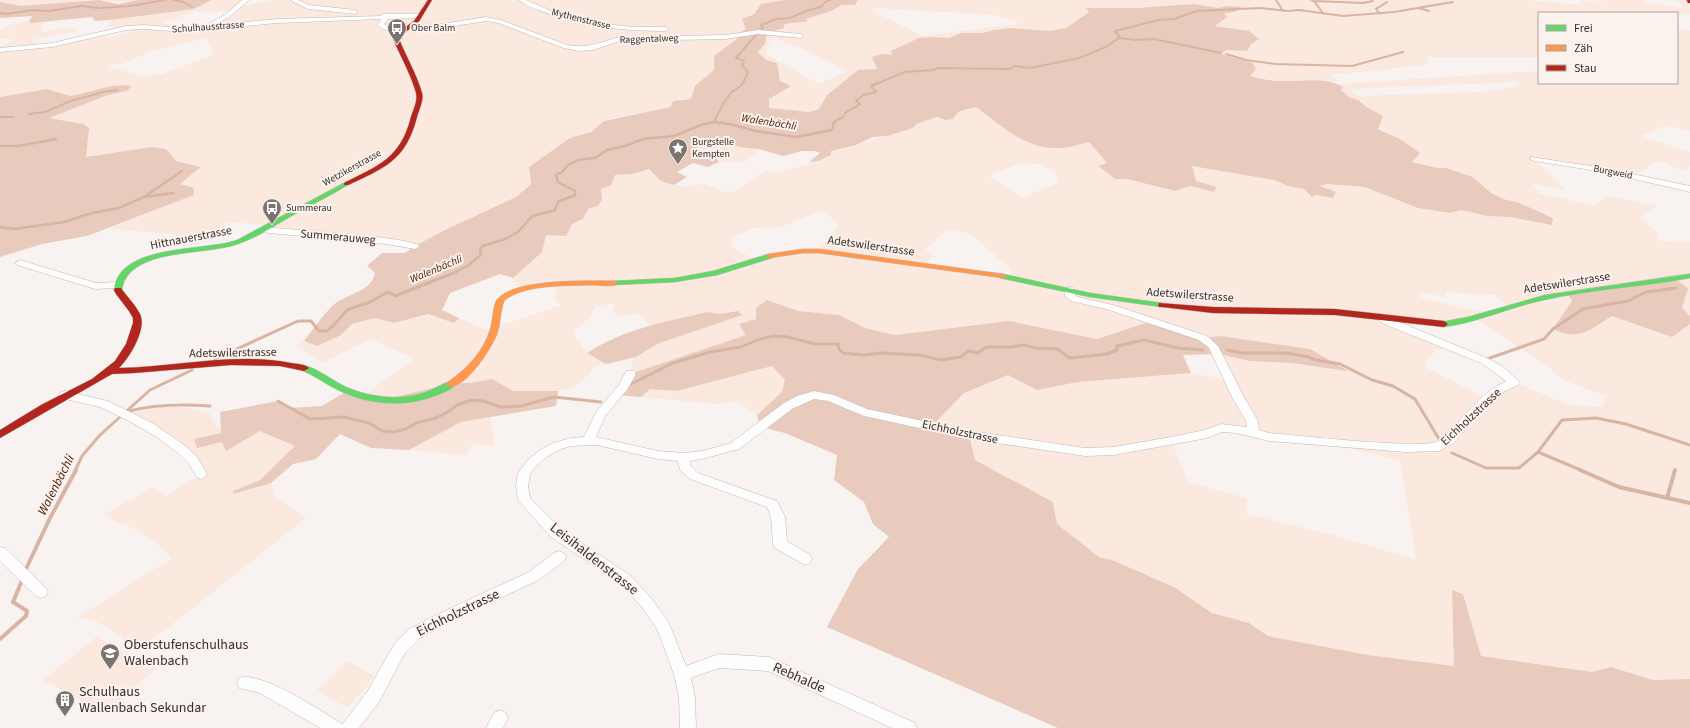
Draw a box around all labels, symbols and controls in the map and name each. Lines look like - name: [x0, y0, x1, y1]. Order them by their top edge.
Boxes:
- street label: Mythenstrasse: [550, 5, 612, 33]
- legend: [1538, 12, 1678, 84]
- street label: Schulhausstrasse: [171, 17, 245, 37]
- bus stop icon: Ober Balm: [386, 17, 408, 45]
- text: Frei: [1574, 20, 1593, 37]
- place label: Ober Balm: [411, 21, 455, 35]
- street label: Raggentalweg: [619, 31, 679, 47]
- text: Zäh: [1574, 40, 1593, 57]
- text: Stau: [1574, 60, 1597, 77]
- water label: Walenbächli: [740, 110, 798, 134]
- place label: Burgstelle Kempten: [692, 135, 734, 161]
- place icon: Burgstelle Kempten: [667, 137, 689, 165]
- street label: Wetzikerstrasse: [320, 146, 384, 190]
- street label: Burgweid: [1592, 161, 1634, 183]
- bus stop icon: Summerau: [261, 197, 283, 225]
- place label: Summerau: [286, 201, 332, 215]
- street label: Hittnauerstrasse: [149, 222, 233, 254]
- street label: Summerauweg: [300, 225, 376, 249]
- street label: Adetswilerstrasse: [827, 231, 916, 261]
- water label: Walenbächli: [407, 251, 465, 287]
- street label: Adetswilerstrasse: [1522, 268, 1612, 298]
- street label: Adetswilerstrasse: [1146, 283, 1234, 307]
- street label: Adetswilerstrasse: [189, 344, 277, 362]
- street label: Eichholzstrasse: [1437, 384, 1505, 450]
- street label: Eichholzstrasse: [920, 416, 1000, 448]
- water label: Walenbächli: [33, 451, 79, 518]
- street label: Leisihaldenstrasse: [545, 518, 643, 600]
- street label: Eichholzstrasse: [413, 584, 503, 642]
- place label: Oberstufenschulhaus Walenbach: [124, 635, 249, 671]
- school or university icon: Oberstufenschulhaus Walenbach: [99, 642, 121, 670]
- street label: Rebhalde: [770, 658, 828, 698]
- place label: Schulhaus Wallenbach Sekundar: [79, 682, 206, 718]
- building icon: Schulhaus Wallenbach Sekundar: [54, 689, 76, 717]

